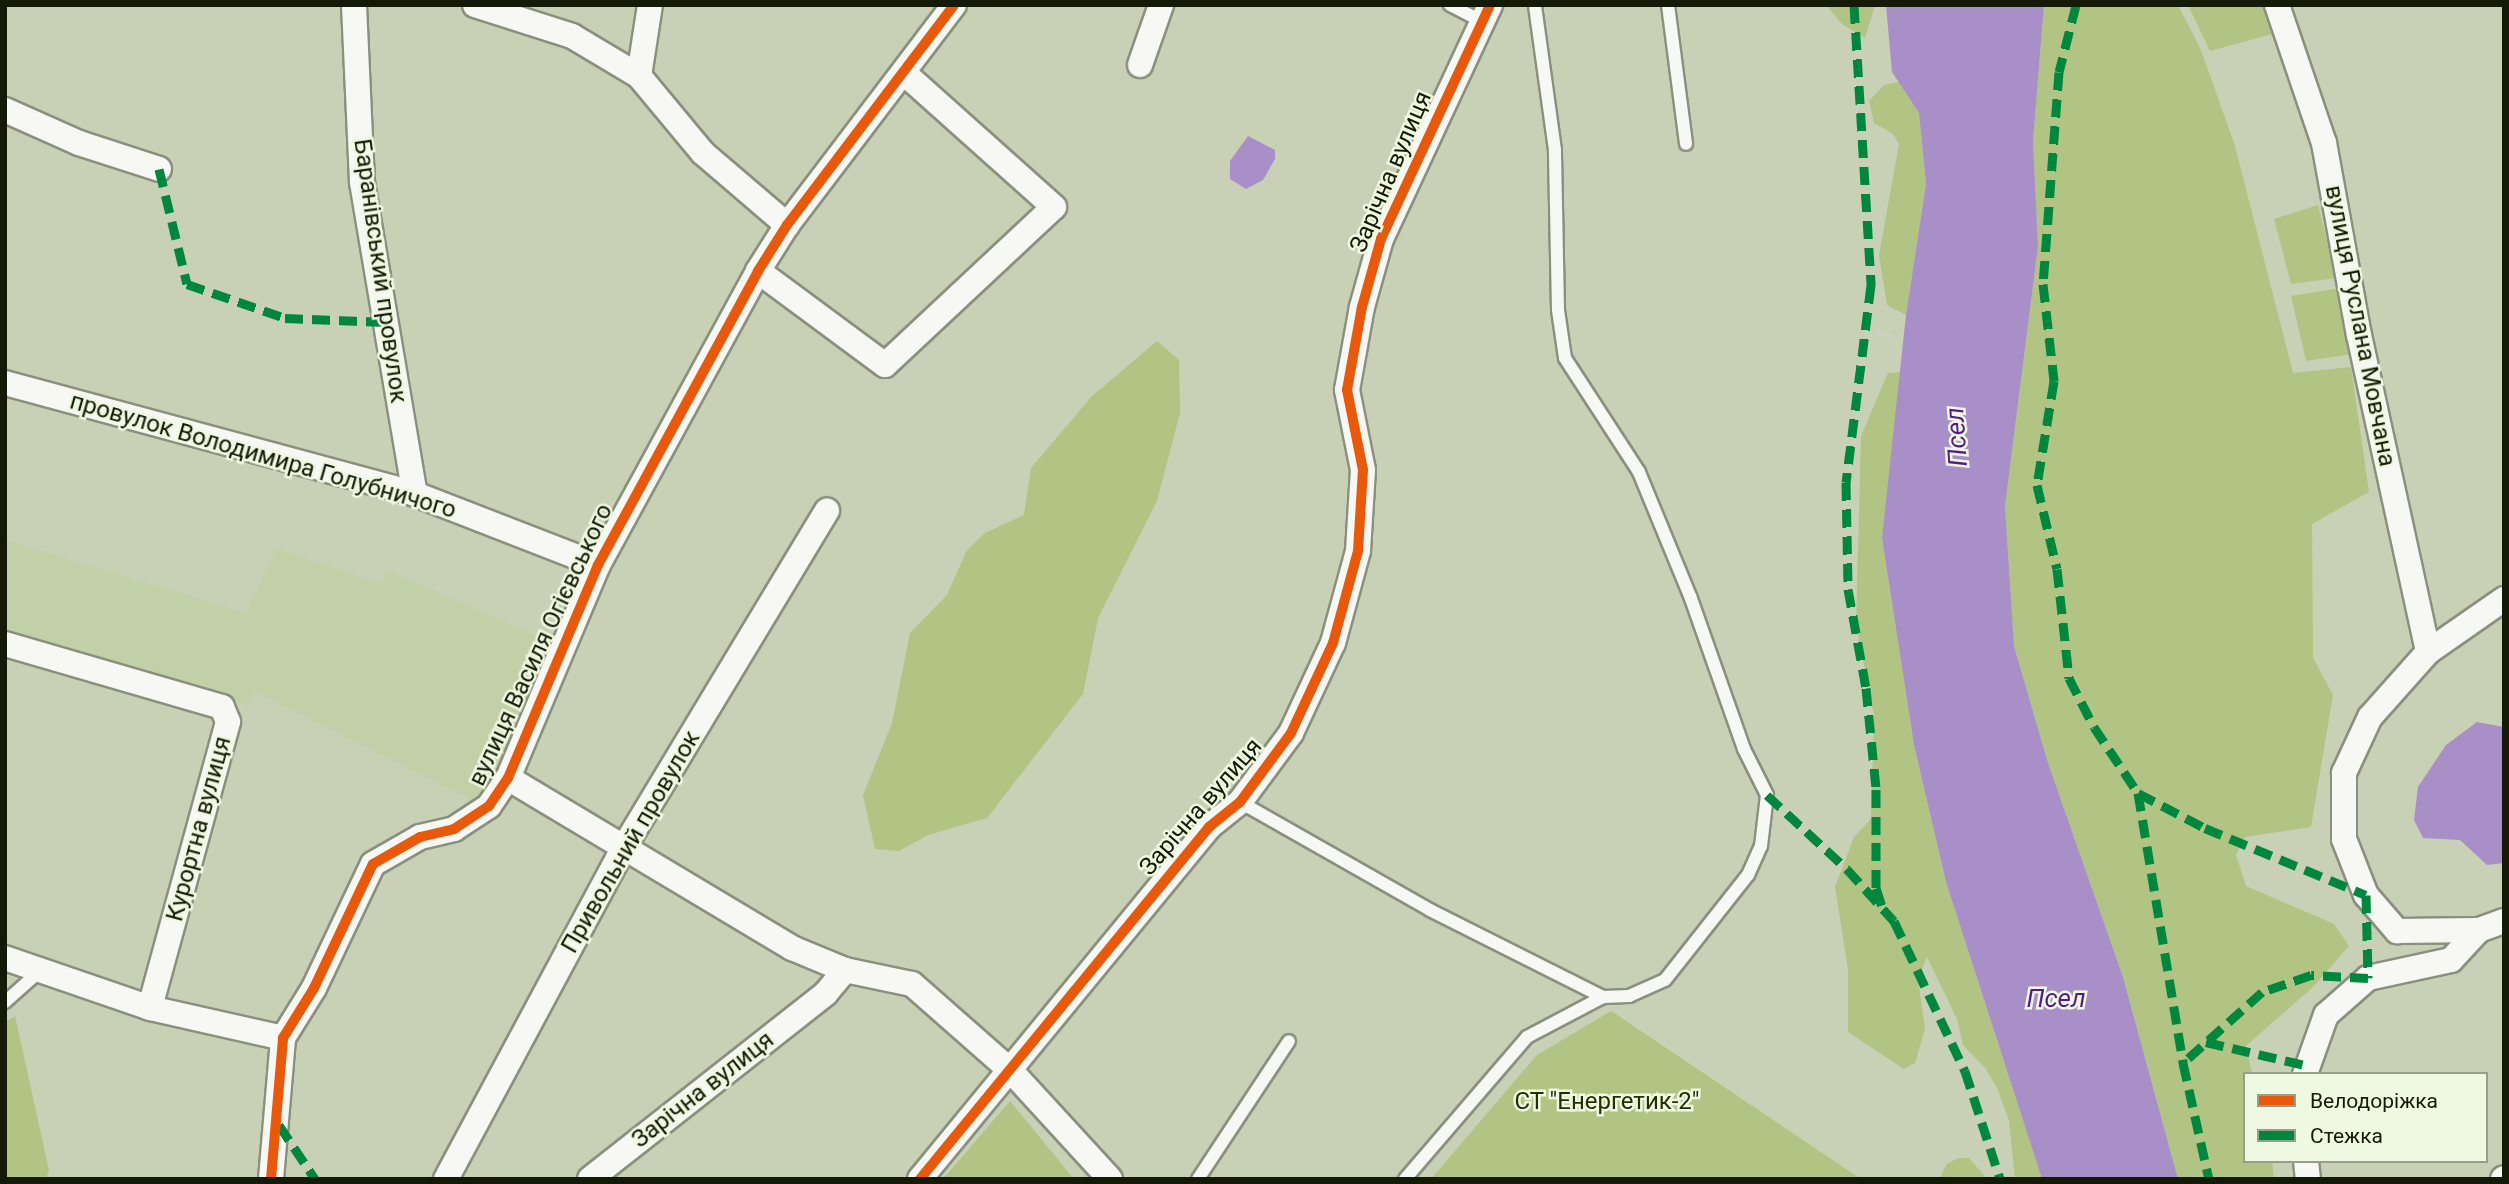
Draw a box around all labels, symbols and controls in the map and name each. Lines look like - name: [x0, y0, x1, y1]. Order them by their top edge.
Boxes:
- street label: Зарічна вулиця: [1344, 87, 1438, 257]
- street label: Баранівський провулок: [347, 137, 413, 405]
- street label: вулиця Руслана Мовчана: [2319, 183, 2401, 469]
- street label: провулок Володимира Голубничого: [67, 387, 459, 525]
- water label: Псел: [1939, 406, 1975, 468]
- street label: вулиця Василя Огієвського: [463, 499, 619, 791]
- street label: Привольний провулок: [556, 726, 706, 958]
- street label: Курортна вулиця: [160, 733, 238, 925]
- street label: Зарічна вулиця: [1134, 733, 1268, 881]
- water label: Псел: [2026, 983, 2086, 1015]
- street label: Зарічна вулиця: [626, 1026, 780, 1154]
- legend: [2243, 1072, 2488, 1163]
- park label: СТ "Енергетик-2": [1514, 1088, 1700, 1116]
- text: Велодоріжка: [2310, 1089, 2438, 1113]
- text: Стежка: [2310, 1124, 2383, 1148]

